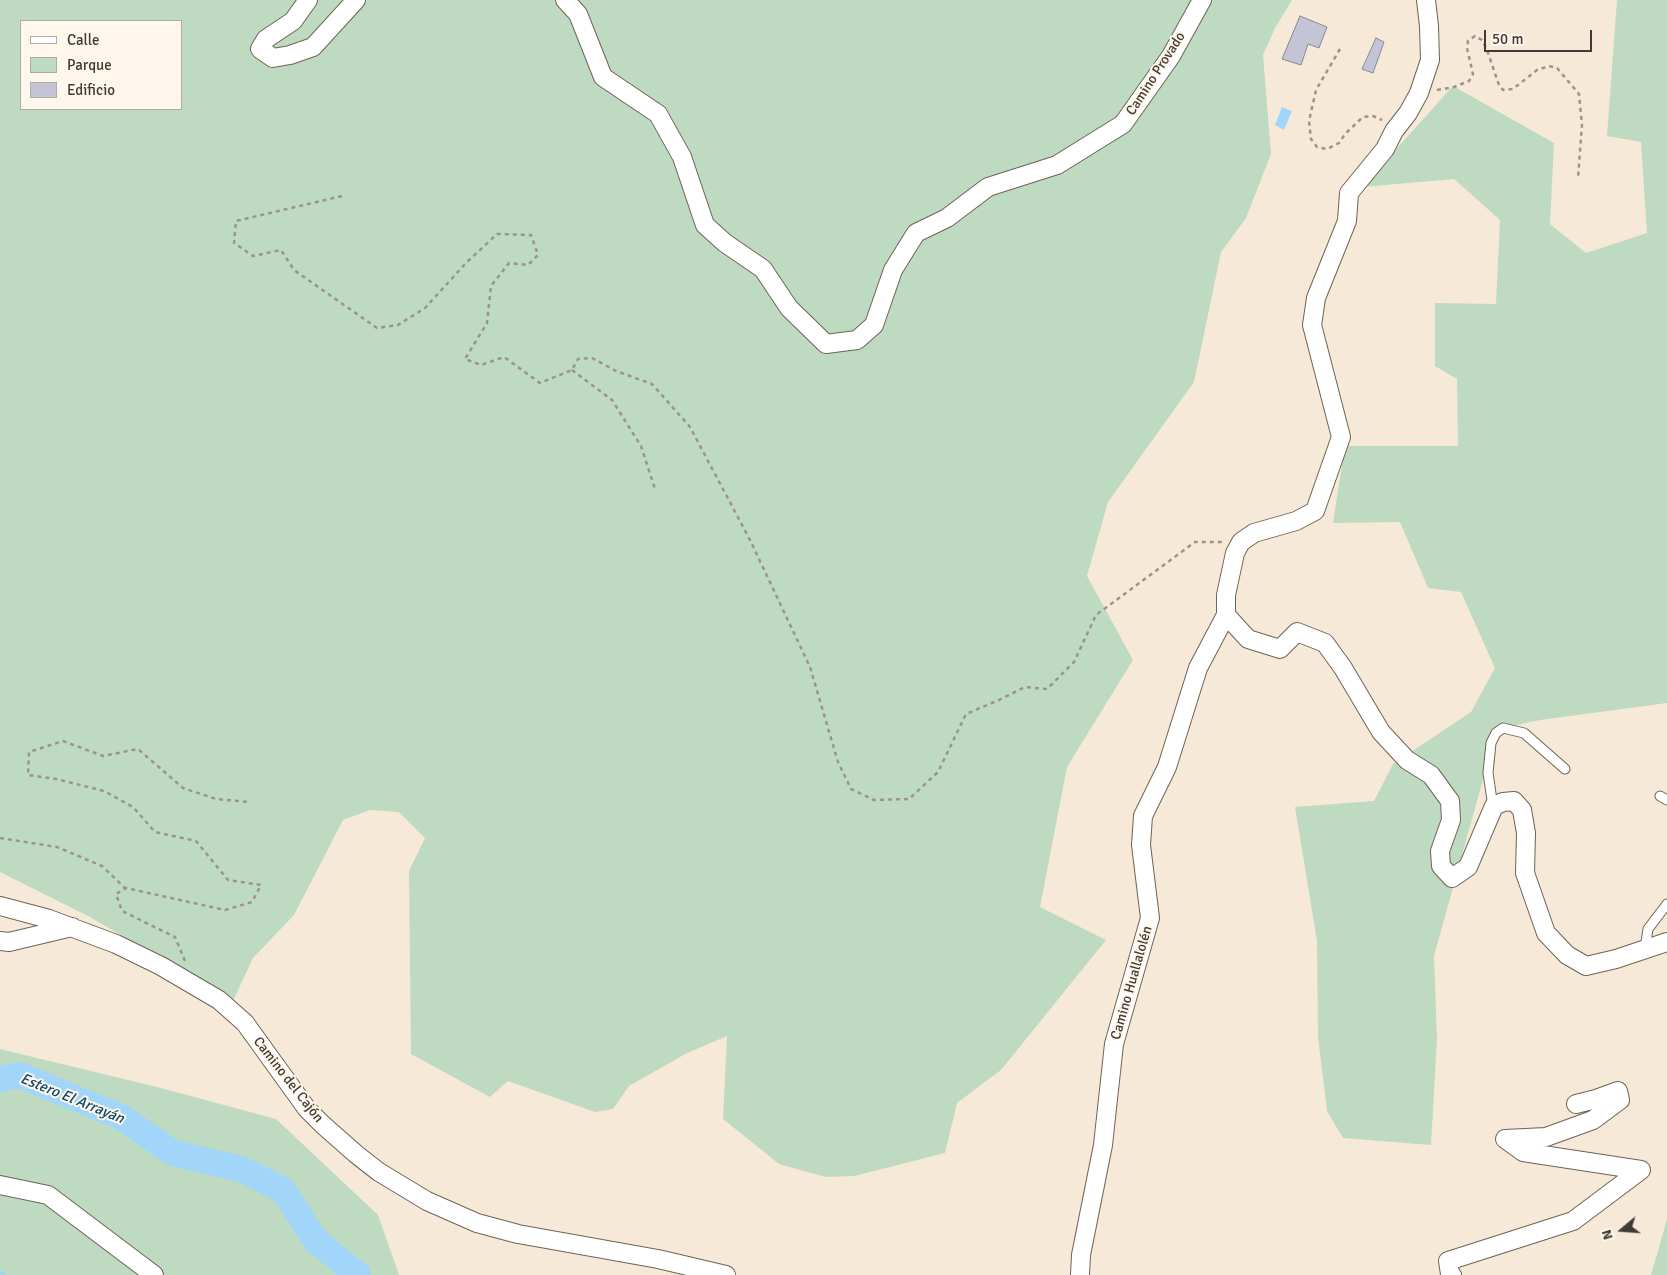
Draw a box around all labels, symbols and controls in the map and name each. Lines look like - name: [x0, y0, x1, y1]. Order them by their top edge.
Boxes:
- legend: [20, 20, 182, 110]
- scale bar: [1487, 20, 1594, 52]
- street label: Camino Provado: [1123, 29, 1189, 119]
- text: 50 m: [1492, 30, 1523, 48]
- text: Calle: [67, 31, 100, 49]
- text: Parque: [67, 56, 112, 74]
- text: Edificio: [67, 81, 115, 99]
- street label: Camino Huallalolén: [1108, 924, 1156, 1042]
- street label: Camino del Cajón: [249, 1034, 327, 1126]
- water label: Estero El Arrayán: [17, 1070, 127, 1128]
- north arrow: [1597, 1205, 1647, 1255]
- text: N: [1598, 1228, 1617, 1242]

